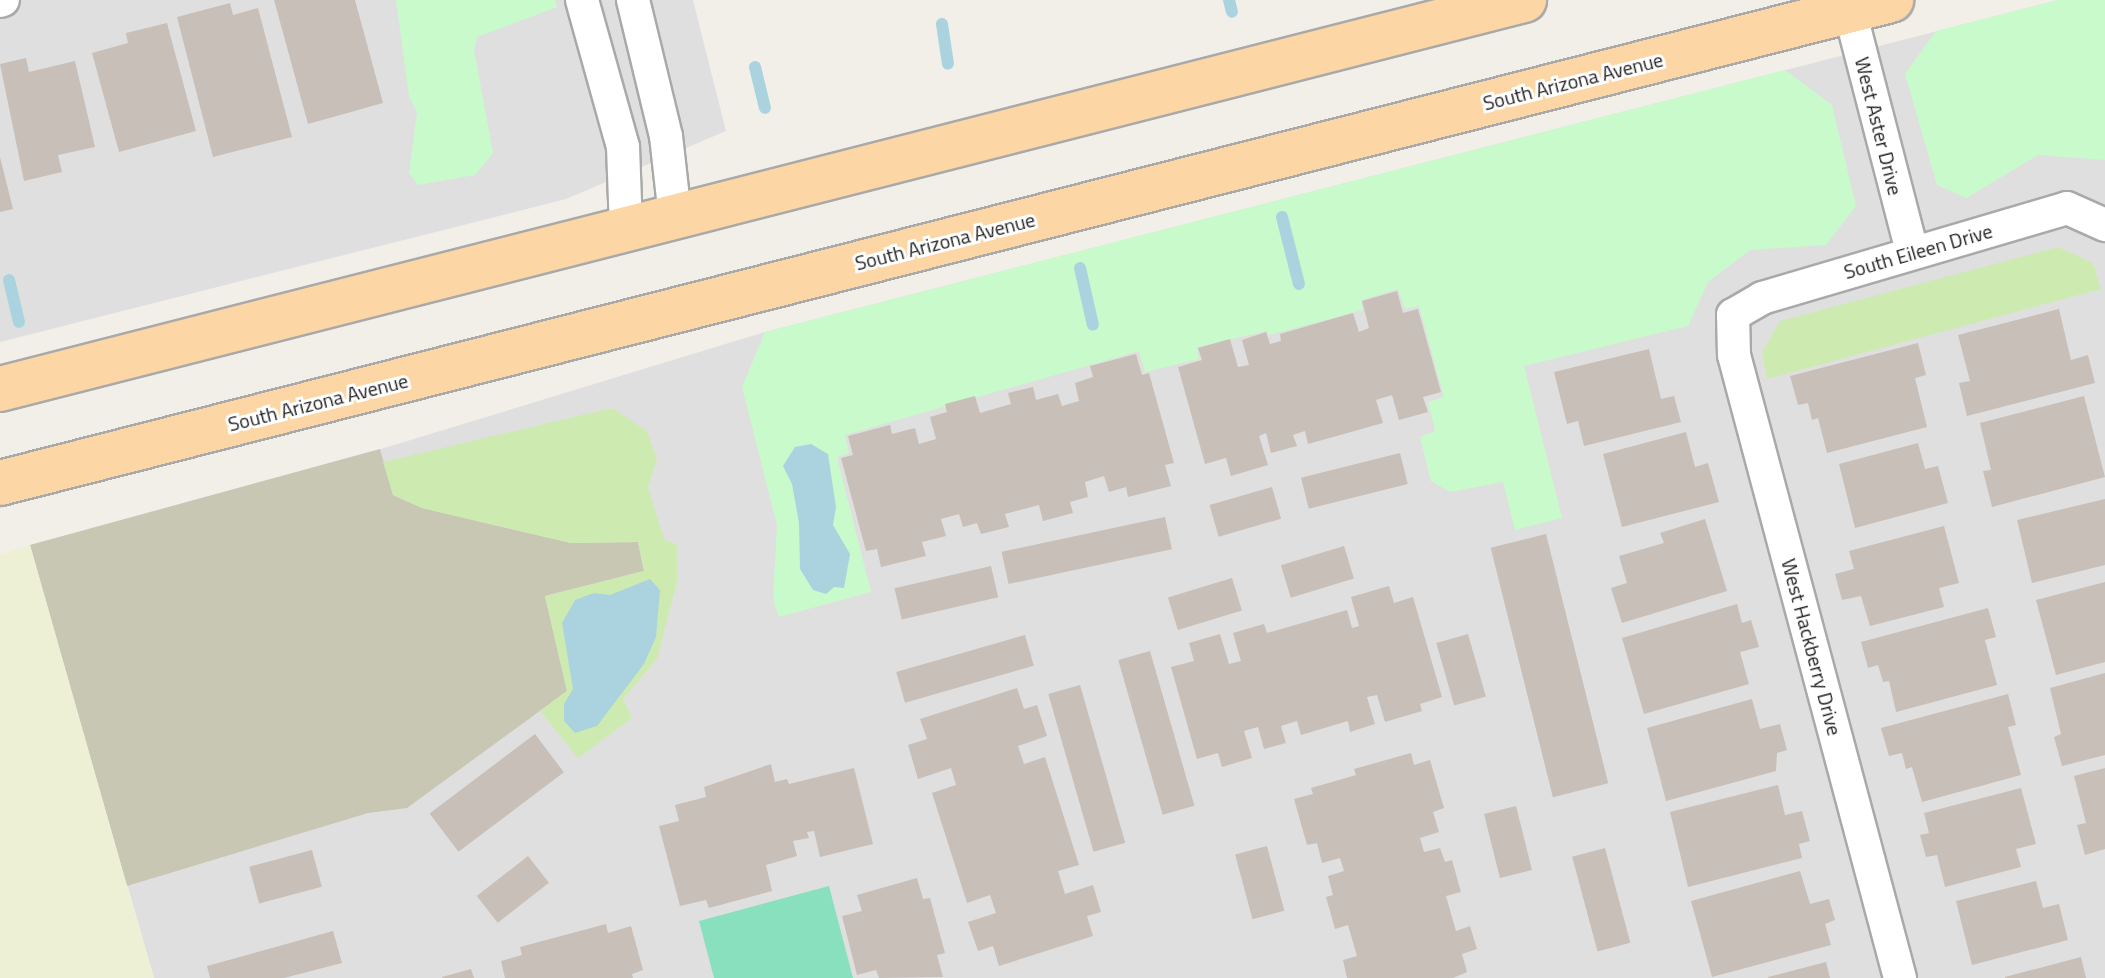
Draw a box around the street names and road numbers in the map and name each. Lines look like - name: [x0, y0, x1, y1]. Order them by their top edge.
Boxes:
- street label: South Arizona Avenue: [1480, 47, 1666, 115]
- street label: West Aster Drive: [1850, 54, 1908, 198]
- street label: South Arizona Avenue: [852, 207, 1038, 275]
- street label: South Eileen Drive: [1841, 218, 1995, 284]
- street label: South Arizona Avenue: [225, 368, 411, 436]
- street label: West Hackberry Drive: [1777, 556, 1847, 738]

